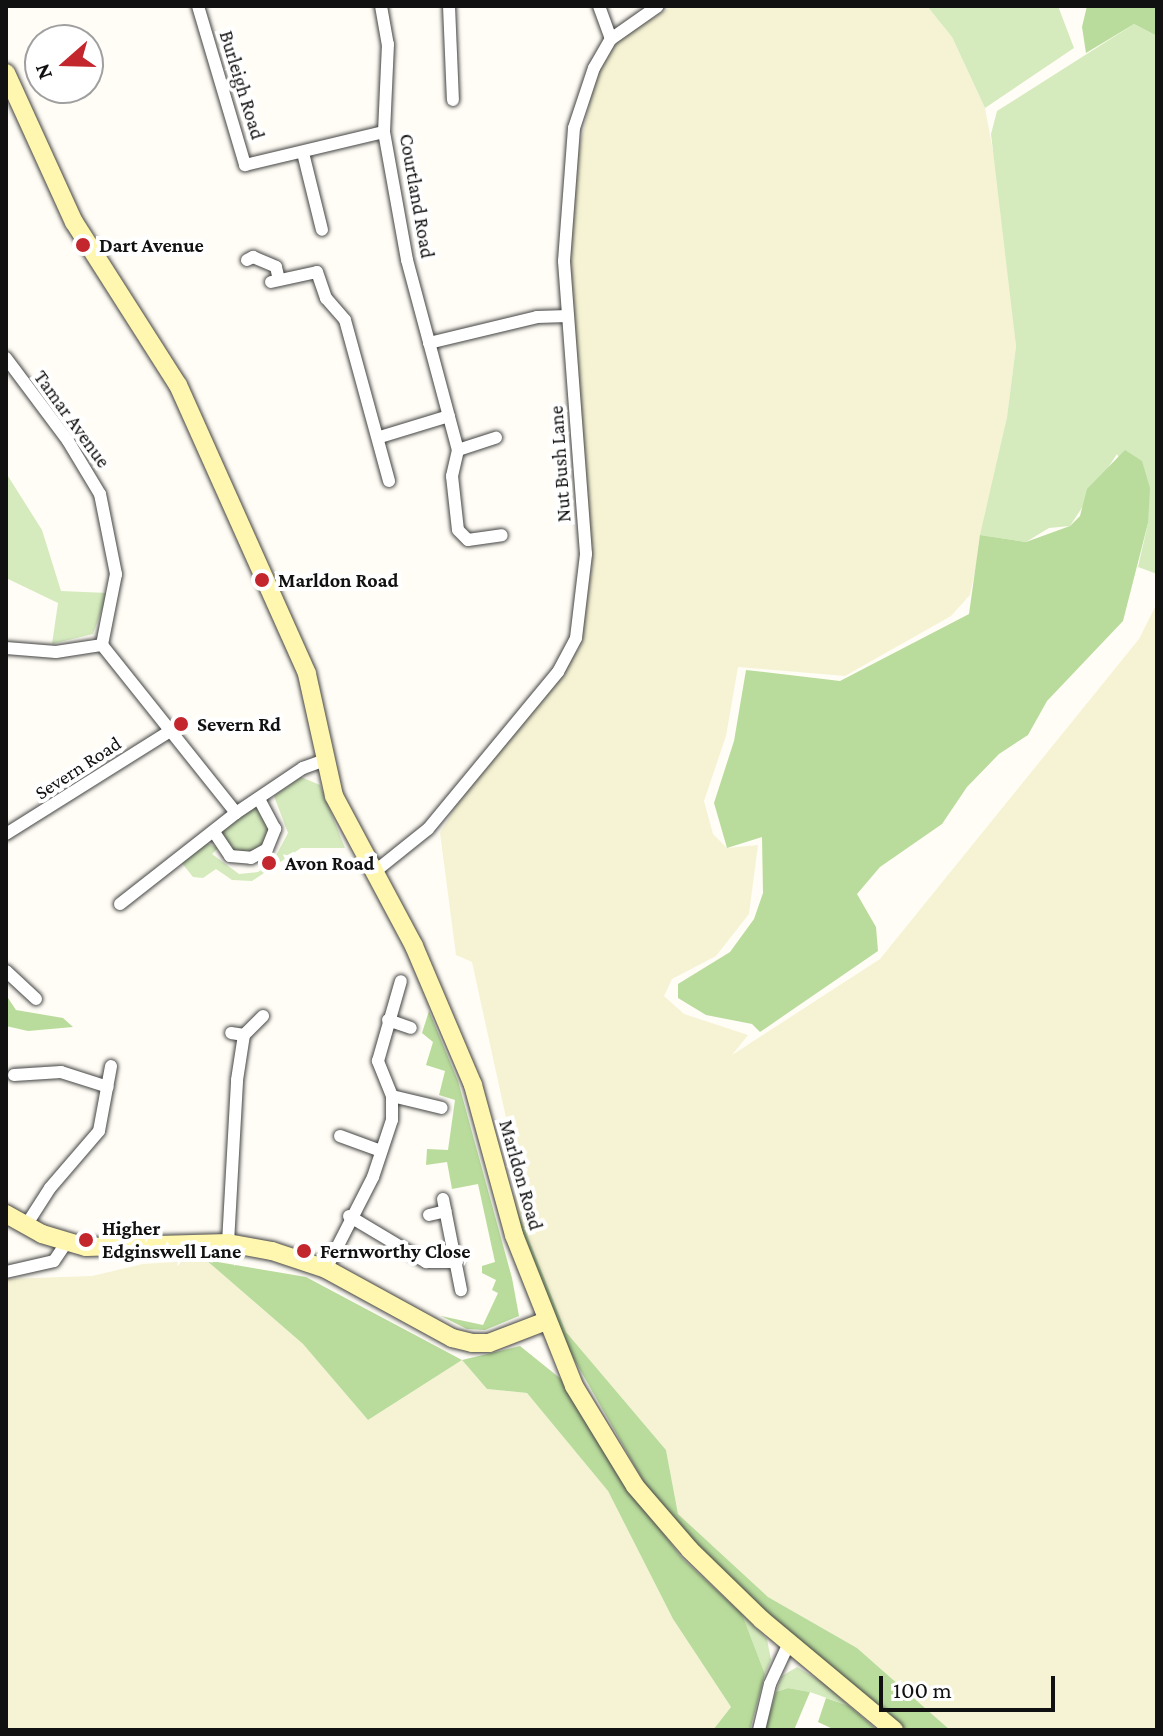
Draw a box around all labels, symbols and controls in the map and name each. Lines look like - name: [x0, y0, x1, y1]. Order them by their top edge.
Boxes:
- north arrow: [24, 24, 104, 104]
- street label: Burleigh Road: [214, 28, 270, 142]
- text: N: [29, 60, 57, 83]
- street label: Courtland Road: [394, 132, 440, 260]
- place label: Dart Avenue: [99, 233, 204, 257]
- marker: Dart Avenue: [74, 236, 92, 254]
- street label: Tamar Avenue: [29, 366, 115, 472]
- street label: Nut Bush Lane: [544, 405, 576, 523]
- place label: Marldon Road: [278, 568, 398, 592]
- marker: Marldon Road: [253, 571, 271, 589]
- place label: Severn Rd: [197, 712, 281, 736]
- marker: Severn Rd: [172, 715, 190, 733]
- street label: Severn Road: [30, 731, 126, 805]
- place label: Avon Road: [285, 851, 374, 875]
- marker: Avon Road: [260, 854, 278, 872]
- street label: Marldon Road: [494, 1117, 548, 1233]
- place label: Higher Edginswell Lane: [102, 1216, 241, 1263]
- marker: Higher Edginswell Lane: [77, 1231, 95, 1249]
- place label: Fernworthy Close: [320, 1239, 470, 1263]
- marker: Fernworthy Close: [295, 1242, 313, 1260]
- scale bar: [883, 1660, 1059, 1710]
- text: 100 m: [893, 1676, 952, 1703]

